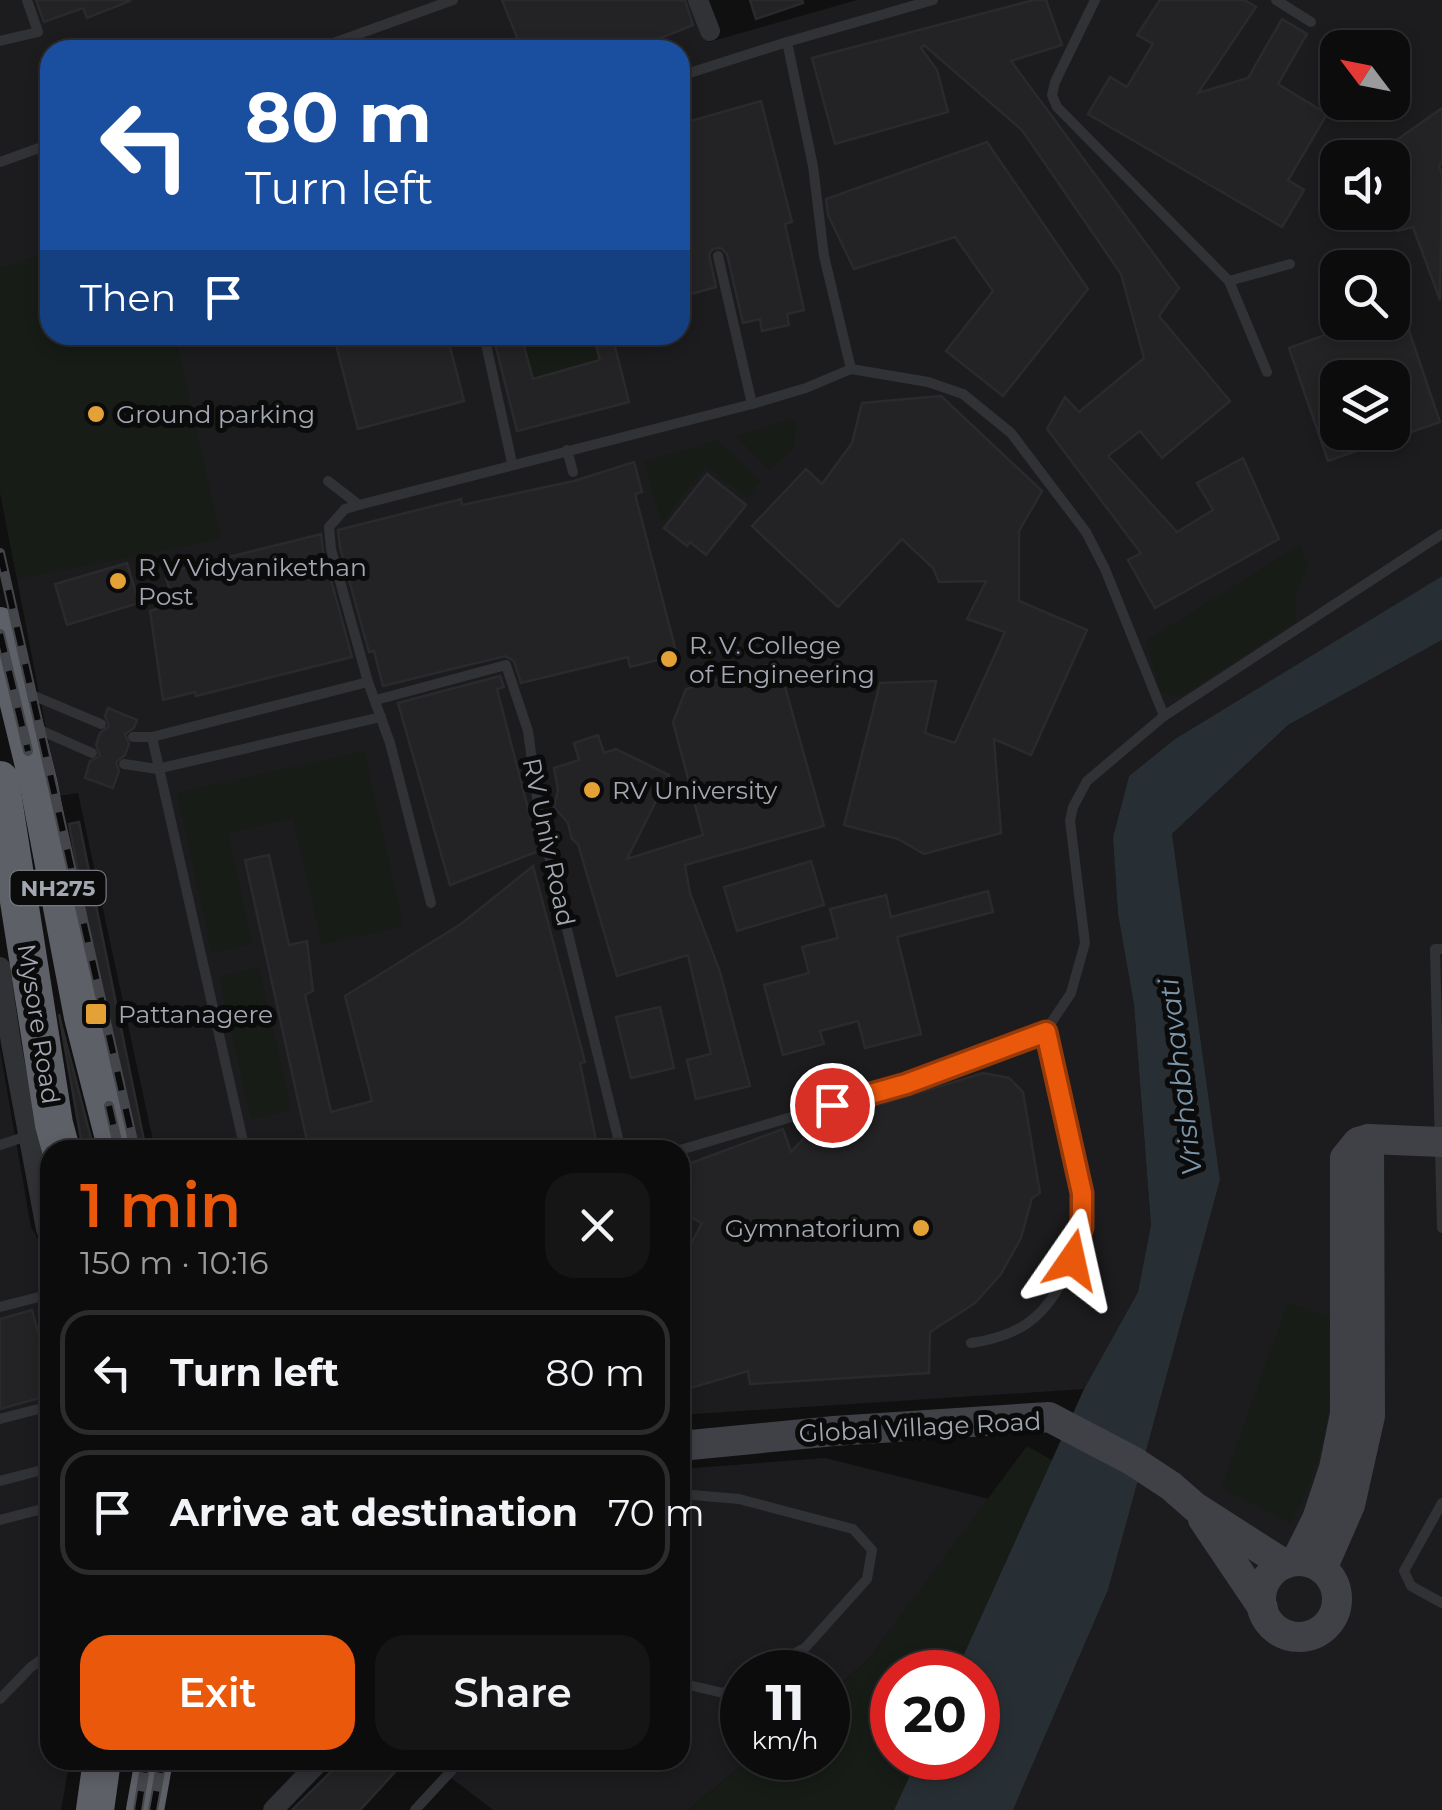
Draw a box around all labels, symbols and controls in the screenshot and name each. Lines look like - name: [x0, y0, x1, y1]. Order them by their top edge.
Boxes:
- north arrow: [1320, 30, 1410, 120]
- map controls: [1320, 30, 1410, 450]
- text: 80 m: [245, 74, 432, 160]
- icon: left: [80, 80, 210, 210]
- button: sound: [1320, 140, 1410, 230]
- text: Turn left: [245, 160, 433, 215]
- button: search: [1320, 250, 1410, 340]
- icon: arrive: [196, 270, 251, 325]
- text: Then: [80, 274, 176, 321]
- button: layers: [1320, 360, 1410, 450]
- place label: Ground parking: [116, 399, 315, 429]
- marker: Ground parking: [85, 403, 107, 425]
- place label: R V Vidyanikethan Post: [138, 552, 367, 611]
- marker: R V Vidyanikethan Post: [107, 570, 129, 592]
- place label: R. V. College of Engineering: [689, 630, 875, 689]
- marker: R. V. College of Engineering: [658, 648, 680, 670]
- street label: RV Univ Road: [517, 755, 581, 929]
- place label: RV University: [612, 775, 778, 805]
- marker: RV University: [581, 779, 603, 801]
- road number: NH275: [10, 871, 106, 905]
- street label: Mysore Road: [12, 942, 66, 1106]
- water label: Vrishabhavati: [1151, 976, 1209, 1177]
- place label: Pattanagere: [118, 999, 273, 1029]
- marker: Pattanagere: [83, 1001, 109, 1027]
- pin: [790, 1063, 875, 1148]
- icon: arrive: [805, 1078, 860, 1133]
- text: 1 min: [80, 1169, 241, 1242]
- button: close: [545, 1173, 650, 1278]
- position arrow: [1020, 1208, 1124, 1312]
- place label: Gymnatorium: [725, 1213, 901, 1243]
- marker: Gymnatorium: [910, 1217, 932, 1239]
- text: 150 m · 10:16: [80, 1243, 269, 1282]
- icon: left: [85, 1345, 140, 1400]
- text: Turn left: [170, 1349, 339, 1396]
- text: 80 m: [545, 1349, 645, 1396]
- street label: Global Village Road: [798, 1406, 1042, 1448]
- icon: arrive: [85, 1485, 140, 1540]
- text: Arrive at destination: [170, 1489, 578, 1536]
- text: 70 m: [608, 1489, 705, 1536]
- button: Exit: [80, 1635, 355, 1750]
- button: Share: [375, 1635, 650, 1750]
- speed limit sign: 20: [870, 1650, 1000, 1780]
- text: 11: [765, 1672, 805, 1733]
- text: km/h: [752, 1725, 818, 1755]

